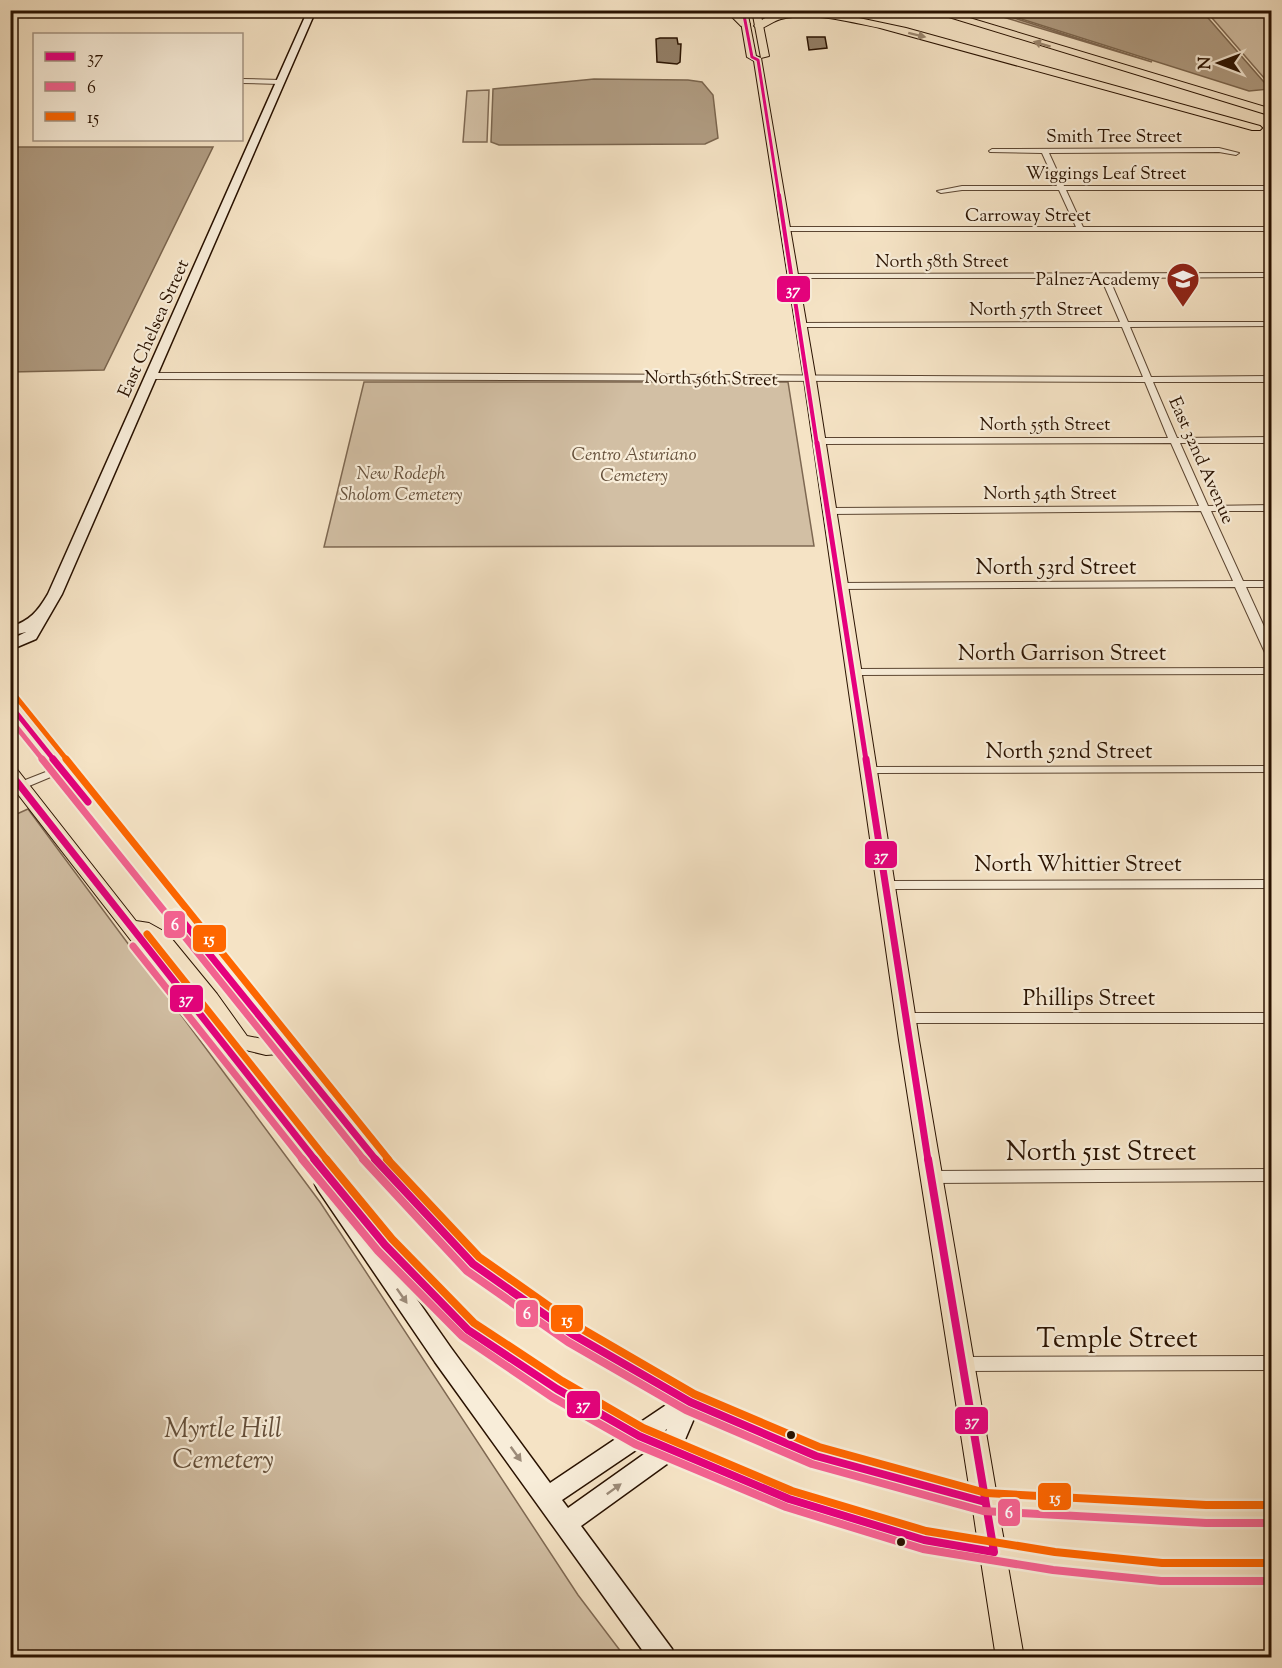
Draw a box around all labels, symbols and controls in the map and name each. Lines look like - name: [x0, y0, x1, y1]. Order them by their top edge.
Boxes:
- one-way arrow: [908, 30, 926, 40]
- legend: [33, 33, 243, 141]
- north arrow: [1189, 33, 1249, 93]
- one-way arrow: [1033, 39, 1051, 48]
- text: 37: [87, 46, 103, 72]
- text: N: [1195, 56, 1218, 69]
- text: 6: [87, 76, 96, 102]
- text: 15: [87, 106, 99, 132]
- street label: Smith Tree Street: [1046, 125, 1182, 151]
- street label: Wiggings Leaf Street: [1026, 162, 1186, 188]
- street label: Carroway Street: [965, 204, 1091, 230]
- street label: North 58th Street: [875, 250, 1009, 276]
- street label: East Chelsea Street: [113, 256, 197, 402]
- school or university icon: Palnez Academy: [1165, 261, 1201, 308]
- place label: Palnez Academy: [1036, 268, 1160, 294]
- line badge: 37: [776, 275, 811, 303]
- text: 37: [786, 280, 801, 303]
- street label: North 57th Street: [969, 298, 1103, 324]
- street label: North 56th Street: [644, 366, 778, 394]
- street label: East 32nd Avenue: [1161, 393, 1240, 528]
- street label: North 55th Street: [980, 413, 1110, 439]
- park label: Centro Asturiano Cemetery: [572, 443, 696, 490]
- park label: New Rodeph Sholom Cemetery: [340, 462, 462, 509]
- street label: North 54th Street: [983, 482, 1117, 508]
- street label: North 53rd Street: [975, 553, 1137, 585]
- street label: North Garrison Street: [958, 639, 1167, 671]
- street label: North 52nd Street: [985, 737, 1153, 769]
- line badge: 37: [864, 840, 898, 869]
- text: 37: [874, 846, 889, 869]
- street label: North Whittier Street: [974, 850, 1182, 882]
- line badge: 6: [163, 910, 186, 939]
- text: 6: [171, 915, 179, 938]
- line badge: 15: [192, 924, 227, 953]
- text: 15: [204, 929, 215, 952]
- line badge: 37: [169, 984, 204, 1013]
- street label: Phillips Street: [1023, 984, 1156, 1016]
- text: 37: [179, 989, 194, 1012]
- street label: North 51st Street: [1006, 1134, 1196, 1173]
- one-way arrow: [396, 1287, 408, 1303]
- line badge: 6: [515, 1299, 539, 1328]
- text: 6: [523, 1304, 531, 1327]
- line badge: 15: [550, 1304, 584, 1333]
- text: 15: [562, 1310, 573, 1333]
- street label: Temple Street: [1036, 1321, 1198, 1360]
- line badge: 37: [566, 1390, 601, 1419]
- text: 37: [576, 1395, 591, 1418]
- line badge: 37: [954, 1406, 989, 1435]
- park label: Myrtle Hill Cemetery: [164, 1411, 282, 1481]
- text: 37: [965, 1411, 980, 1434]
- unlabelled marker: [785, 1429, 797, 1441]
- one-way arrow: [510, 1445, 522, 1461]
- line badge: 15: [1037, 1482, 1072, 1511]
- one-way arrow: [606, 1484, 622, 1495]
- text: 15: [1050, 1488, 1061, 1511]
- line badge: 6: [997, 1498, 1021, 1527]
- text: 6: [1005, 1503, 1013, 1526]
- unlabelled marker: [895, 1536, 907, 1548]

